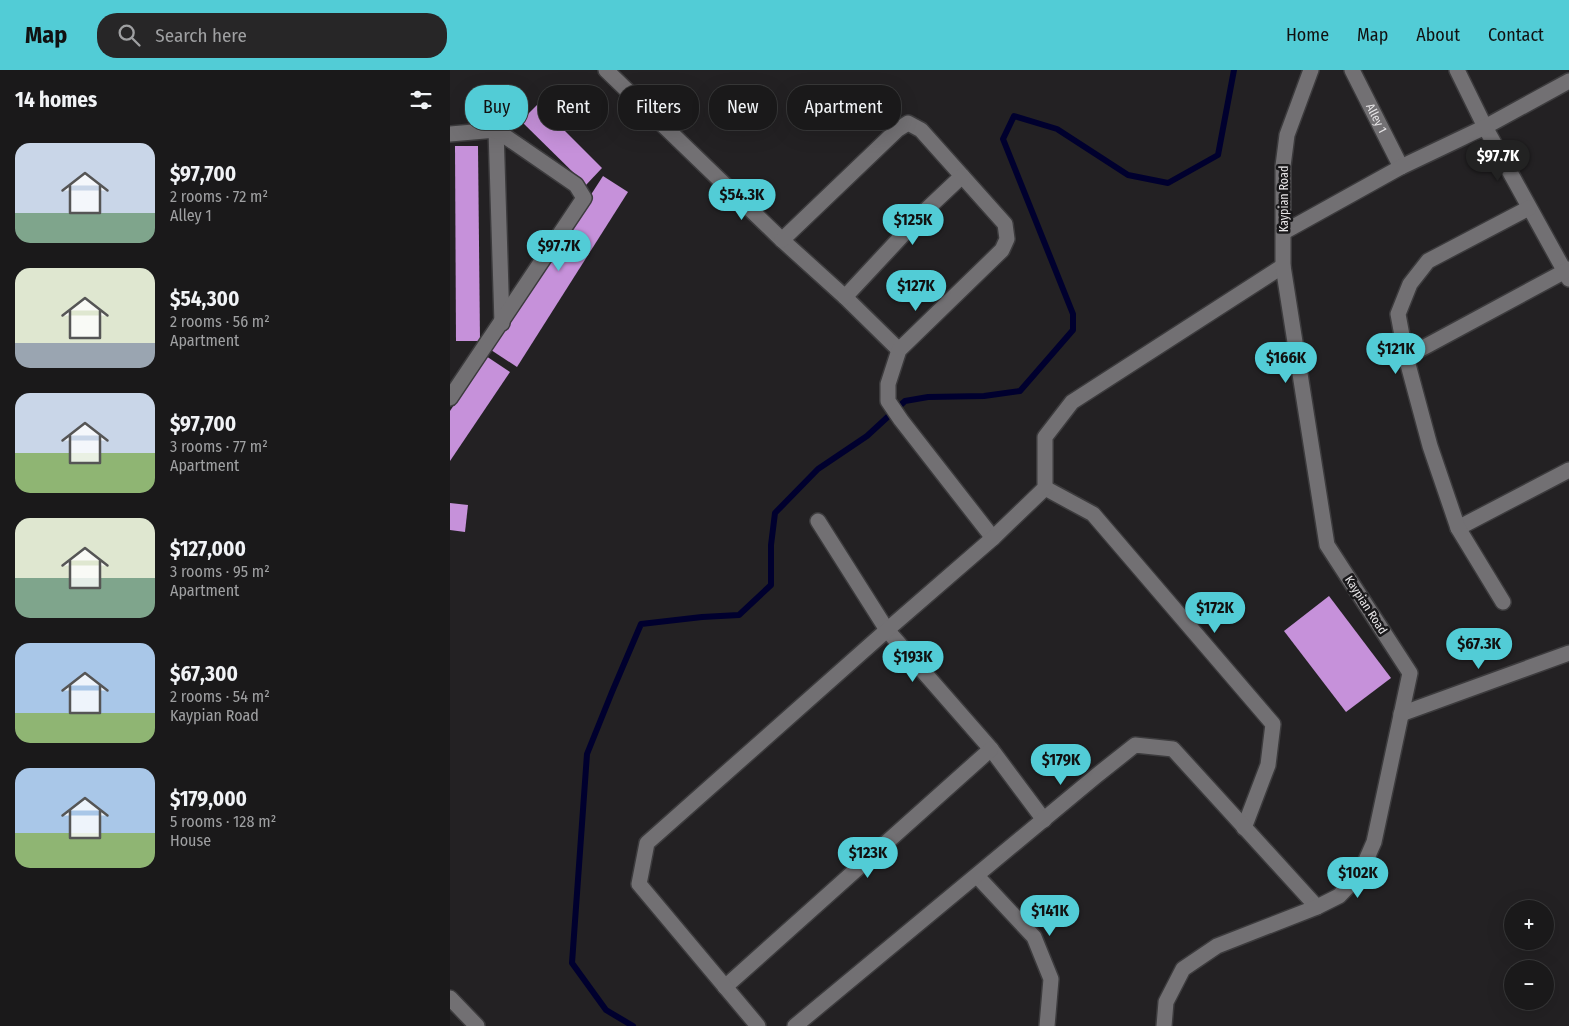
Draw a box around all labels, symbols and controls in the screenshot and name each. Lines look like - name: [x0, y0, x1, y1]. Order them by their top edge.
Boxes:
- search box: [97, 13, 447, 58]
- text: Map: [25, 21, 67, 49]
- icon: search: [115, 21, 143, 49]
- text: Search here: [155, 24, 247, 47]
- text: Home: [1286, 24, 1329, 46]
- text: Map: [1357, 24, 1388, 46]
- text: About: [1416, 24, 1460, 46]
- text: Contact: [1488, 24, 1544, 46]
- chip: Buy: [465, 85, 528, 130]
- chip: Rent: [538, 85, 608, 130]
- chip: Filters: [618, 85, 699, 130]
- chip: New: [709, 85, 777, 130]
- chip: Apartment: [787, 85, 901, 130]
- icon: filters: [407, 86, 435, 114]
- text: 14 homes: [15, 87, 97, 113]
- street label: Alley 1: [1363, 101, 1390, 135]
- pin: $97.7K: [1457, 140, 1539, 182]
- text: $97.7K: [1477, 146, 1519, 165]
- text: $97,700: [170, 161, 236, 187]
- icon: home: [55, 163, 115, 223]
- street label: Kaypian Road: [1277, 166, 1291, 232]
- pin: $54.3K: [701, 178, 783, 221]
- text: $54.3K: [720, 185, 764, 204]
- text: 2 rooms · 72 m²: [170, 187, 268, 206]
- pin: $125K: [878, 204, 948, 246]
- text: Alley 1: [170, 206, 212, 225]
- text: $125K: [894, 210, 932, 229]
- pin: $97.7K: [518, 230, 600, 272]
- text: $97.7K: [538, 236, 580, 255]
- pin: $127K: [881, 270, 951, 312]
- text: $127K: [897, 276, 935, 295]
- text: $54,300: [170, 286, 240, 312]
- icon: home: [55, 288, 115, 348]
- text: 2 rooms · 56 m²: [170, 312, 270, 331]
- text: Apartment: [170, 331, 239, 350]
- pin: $121K: [1361, 332, 1431, 375]
- text: $121K: [1377, 339, 1415, 358]
- pin: $166K: [1251, 342, 1321, 384]
- text: $166K: [1266, 348, 1306, 367]
- text: $97,700: [170, 411, 236, 437]
- icon: home: [55, 413, 115, 473]
- text: 3 rooms · 77 m²: [170, 437, 268, 456]
- text: Apartment: [170, 456, 239, 475]
- text: $127,000: [170, 536, 246, 562]
- icon: home: [55, 538, 115, 598]
- text: 3 rooms · 95 m²: [170, 562, 270, 581]
- street label: Kaypian Road: [1342, 573, 1390, 637]
- text: Apartment: [170, 581, 239, 600]
- pin: $172K: [1180, 592, 1250, 634]
- text: $172K: [1196, 598, 1234, 617]
- pin: $67.3K: [1438, 628, 1520, 670]
- text: $67.3K: [1457, 634, 1501, 653]
- pin: $193K: [878, 640, 948, 683]
- text: $193K: [894, 647, 932, 666]
- text: $67,300: [170, 661, 238, 687]
- icon: home: [55, 663, 115, 723]
- text: 2 rooms · 54 m²: [170, 687, 270, 706]
- text: Kaypian Road: [170, 706, 259, 725]
- pin: $179K: [1026, 744, 1096, 786]
- text: $179K: [1042, 750, 1080, 769]
- text: $179,000: [170, 786, 247, 812]
- icon: home: [55, 788, 115, 848]
- text: 5 rooms · 128 m²: [170, 812, 276, 831]
- text: House: [170, 831, 211, 850]
- pin: $123K: [833, 836, 903, 879]
- text: $123K: [849, 843, 887, 862]
- pin: $102K: [1323, 856, 1393, 899]
- text: $102K: [1338, 863, 1378, 882]
- pin: $141K: [1015, 894, 1085, 937]
- map controls: [1504, 900, 1554, 1010]
- button: +: [1504, 900, 1554, 950]
- text: $141K: [1031, 901, 1069, 920]
- button: −: [1504, 960, 1554, 1010]

